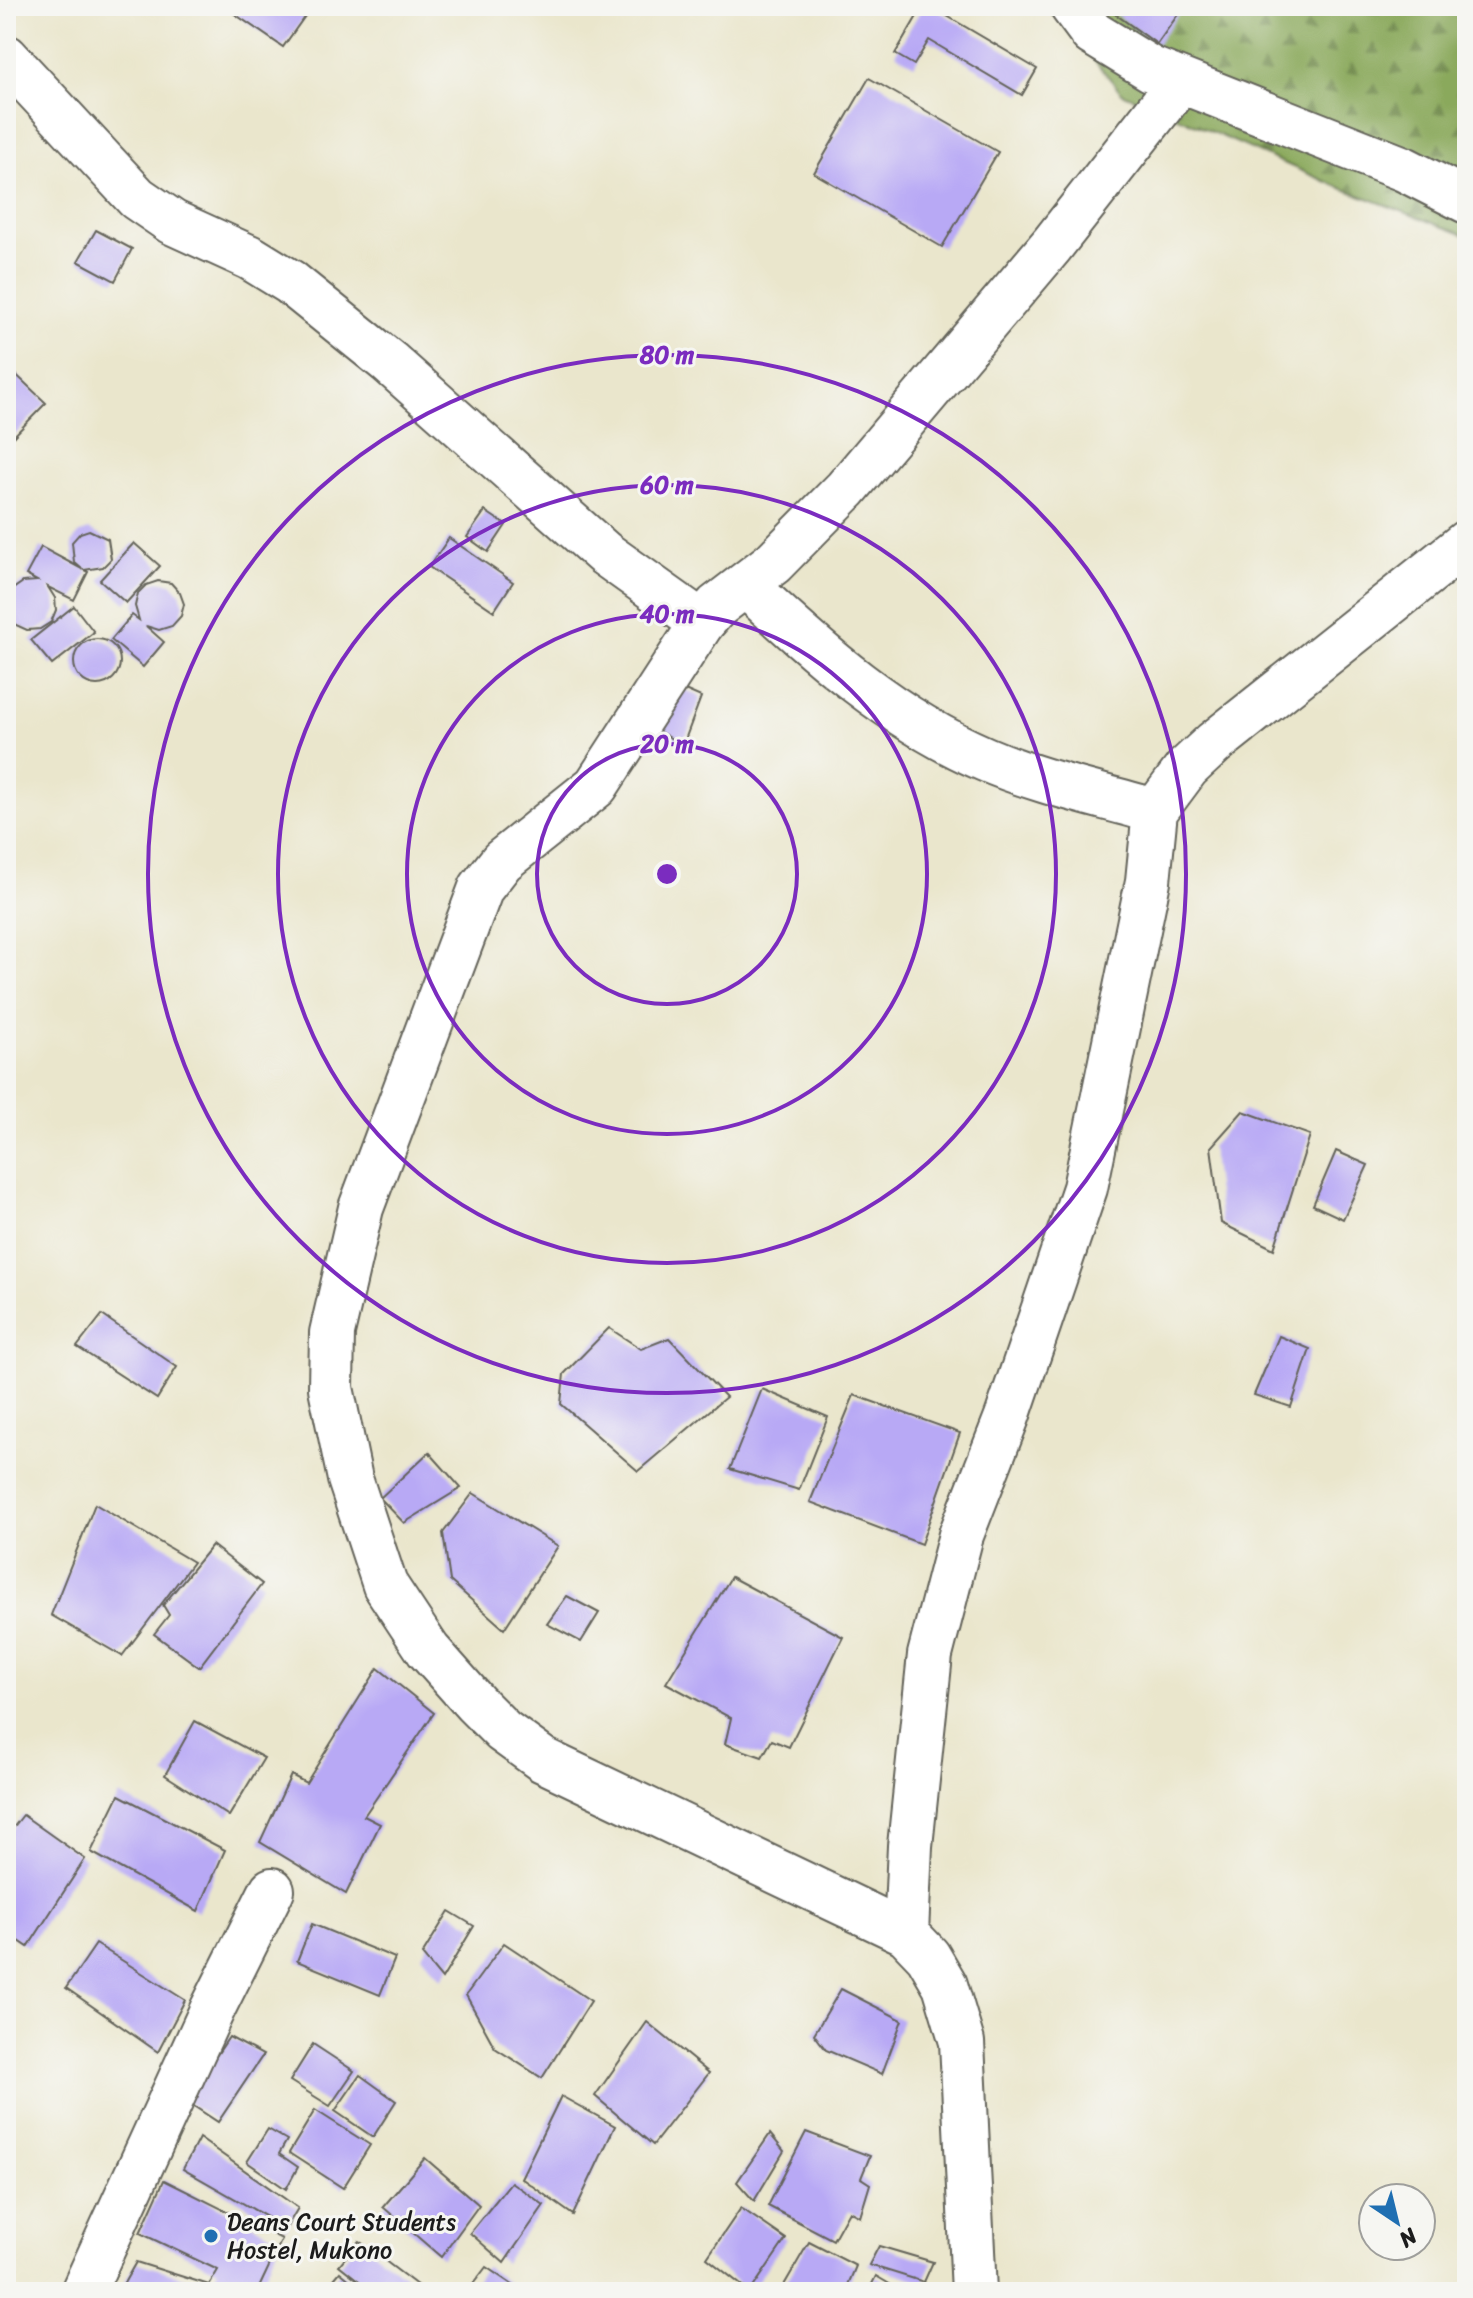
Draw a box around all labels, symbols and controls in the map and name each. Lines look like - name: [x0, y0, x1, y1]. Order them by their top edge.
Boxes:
- text: 80 m: [639, 334, 695, 376]
- text: 60 m: [639, 464, 694, 506]
- text: 40 m: [640, 593, 695, 635]
- text: 20 m: [639, 723, 694, 765]
- centre of rings: [653, 860, 681, 888]
- north arrow: [1357, 2182, 1437, 2262]
- place label: Deans Court Students Hostel, Mukono: [227, 2201, 456, 2271]
- text: N: [1390, 2217, 1426, 2259]
- marker: Deans Court Students Hostel, Mukono: [202, 2227, 220, 2245]

